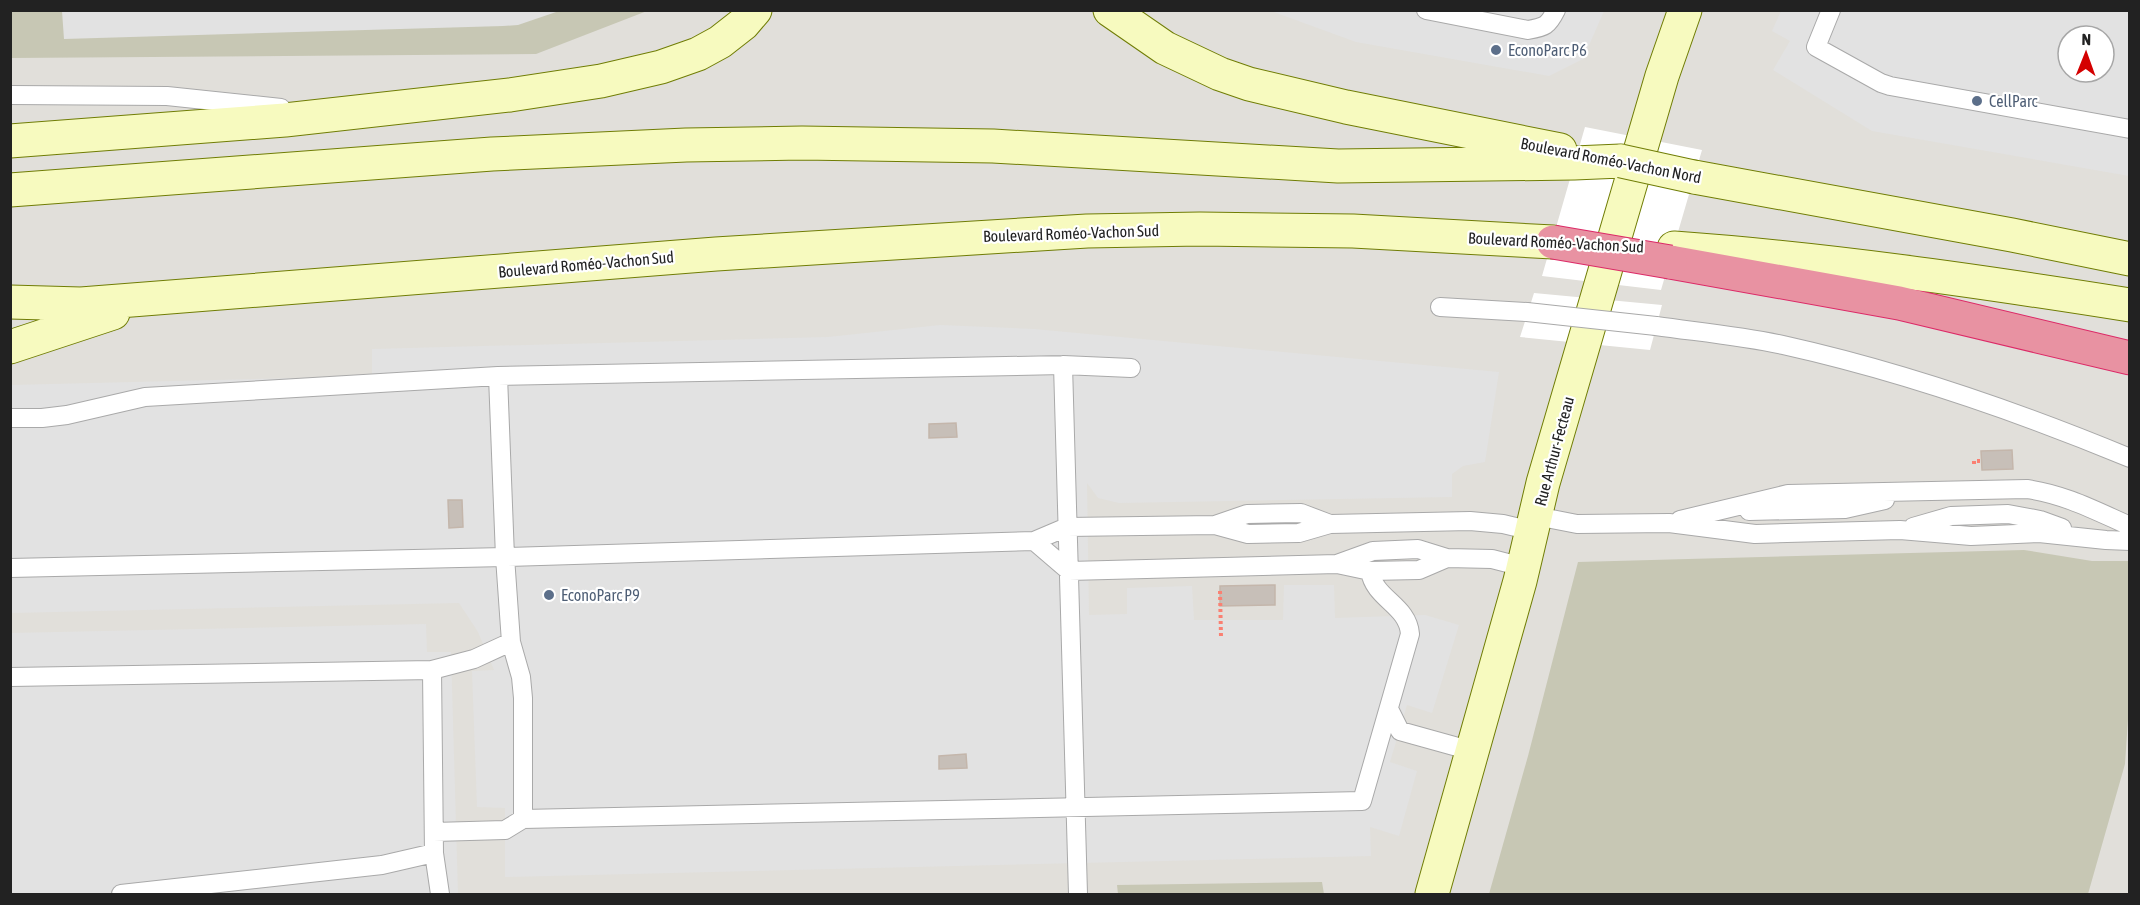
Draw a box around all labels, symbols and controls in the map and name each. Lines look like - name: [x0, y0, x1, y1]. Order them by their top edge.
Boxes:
- north arrow: [2056, 24, 2116, 84]
- text: N: [2081, 30, 2091, 48]
- place label: EconoParc P6: [1508, 41, 1587, 59]
- marker: EconoParc P6: [1489, 43, 1503, 57]
- place label: CellParc: [1989, 92, 2038, 110]
- marker: CellParc: [1970, 94, 1984, 108]
- street label: Boulevard Roméo-Vachon Nord: [1519, 134, 1703, 186]
- street label: Boulevard Roméo-Vachon Sud: [983, 221, 1159, 245]
- street label: Boulevard Roméo-Vachon Sud: [1468, 228, 1644, 256]
- street label: Boulevard Roméo-Vachon Sud: [497, 247, 675, 281]
- street label: Rue Arthur-Fecteau: [1531, 394, 1577, 508]
- place label: EconoParc P9: [561, 586, 640, 604]
- marker: EconoParc P9: [542, 588, 556, 602]

